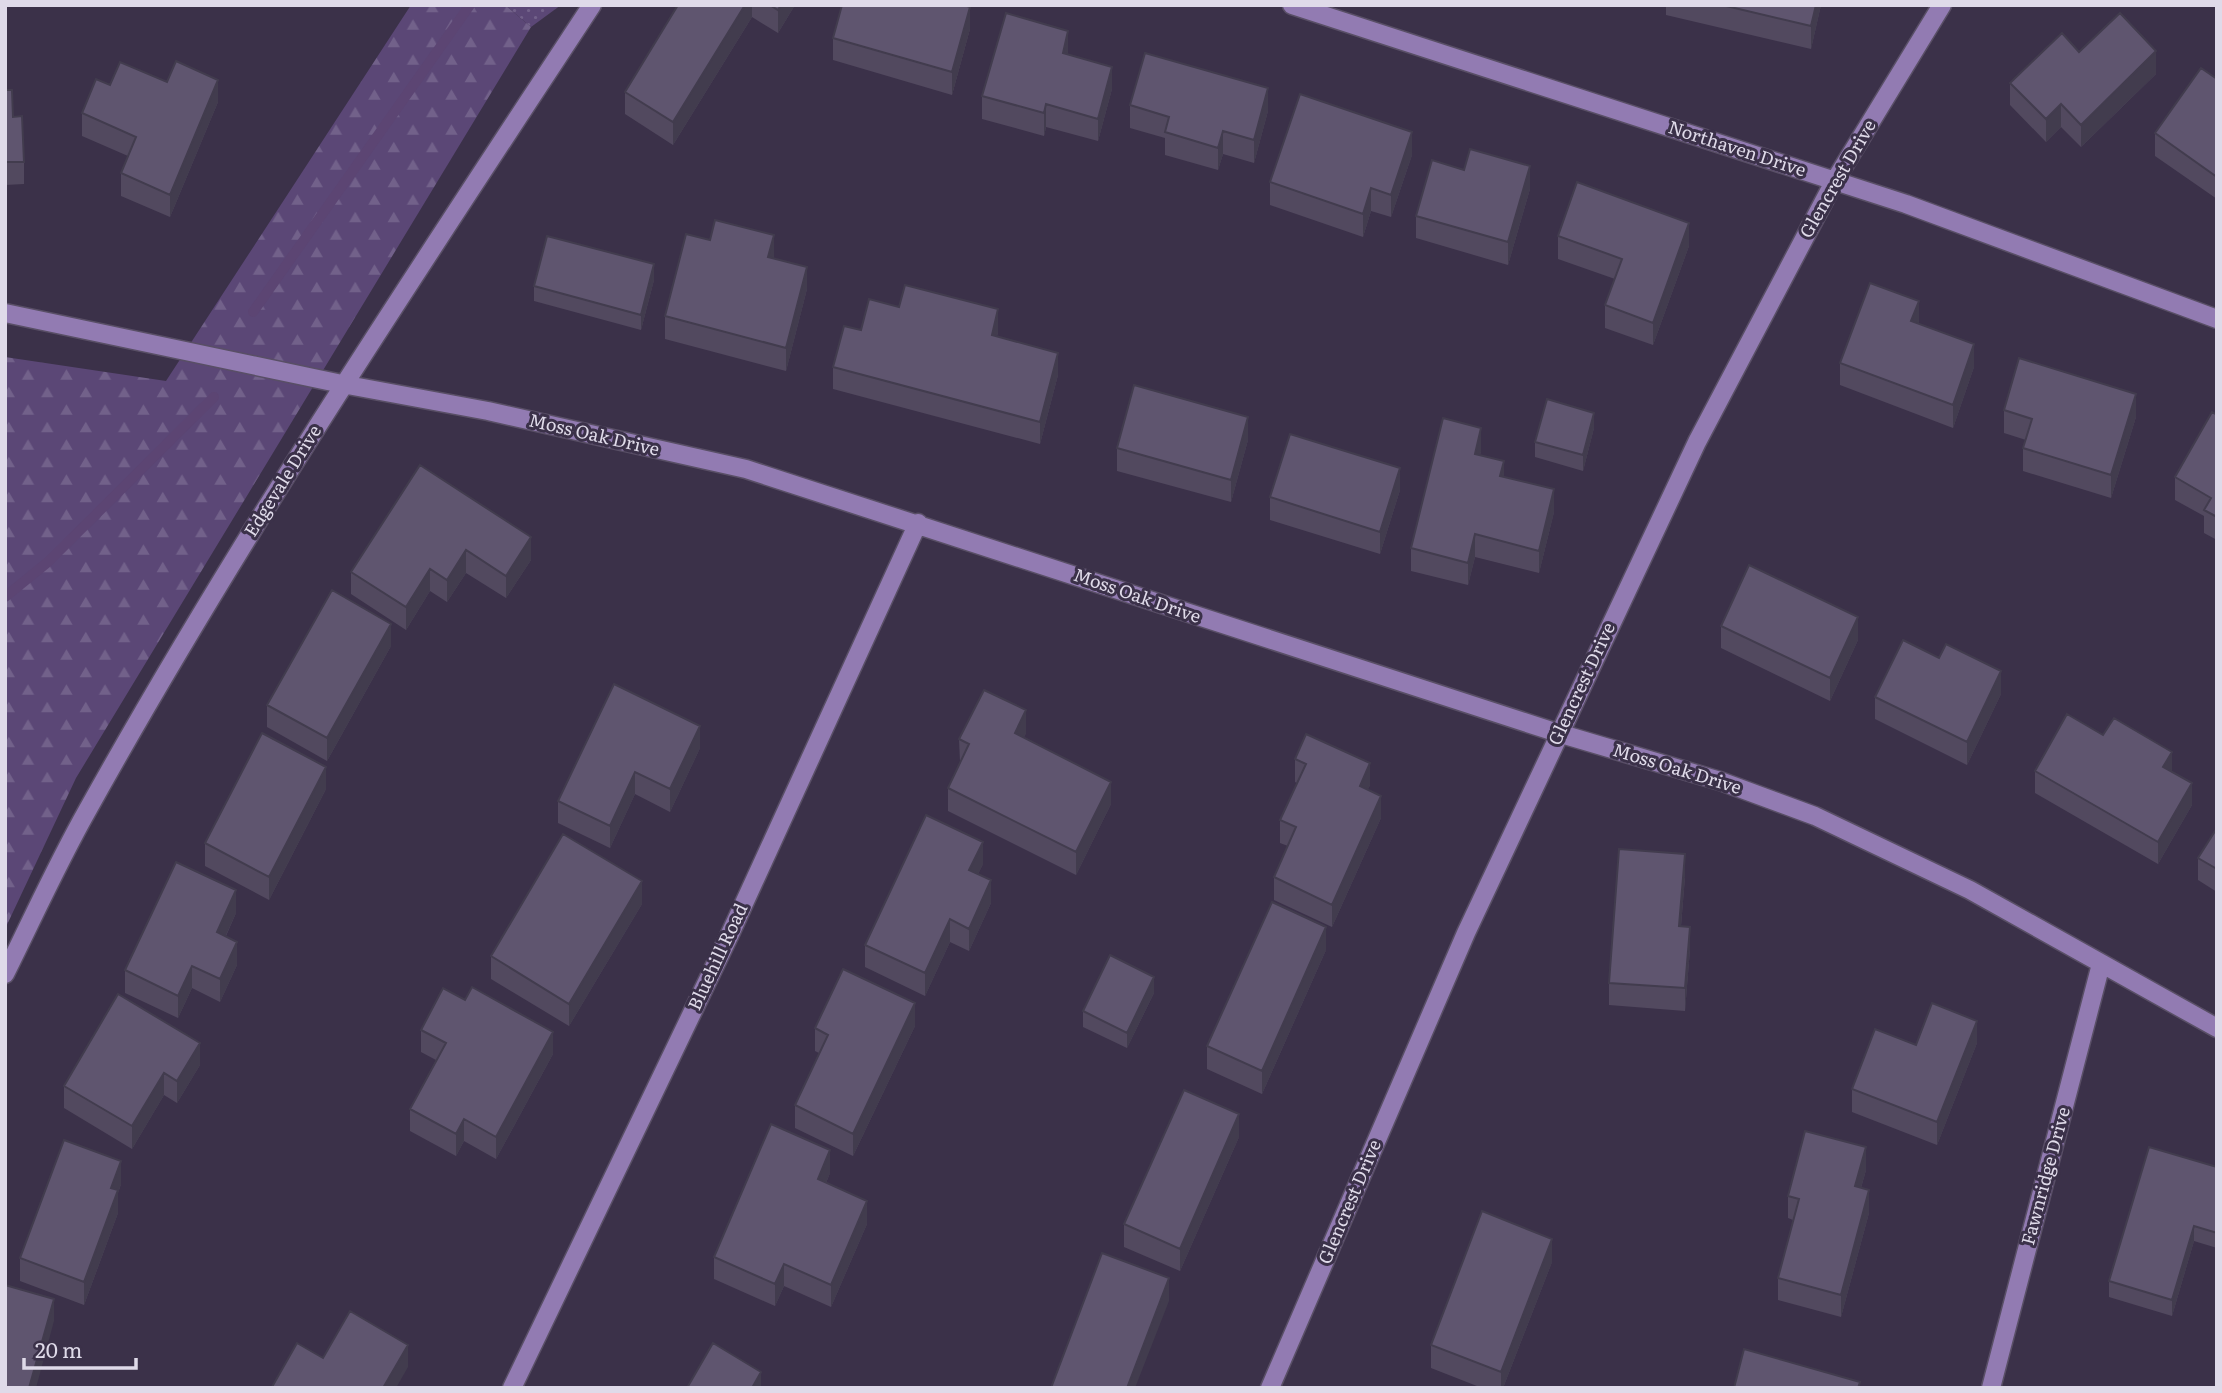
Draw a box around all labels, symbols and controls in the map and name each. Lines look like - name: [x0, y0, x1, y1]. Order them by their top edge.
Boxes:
- street label: Northaven Drive: [1665, 113, 1810, 183]
- street label: Glencrest Drive: [1792, 114, 1882, 243]
- street label: Moss Oak Drive: [526, 405, 662, 462]
- street label: Edgevale Drive: [237, 419, 327, 541]
- street label: Moss Oak Drive: [1070, 560, 1205, 629]
- street label: Glencrest Drive: [1540, 617, 1621, 749]
- street label: Moss Oak Drive: [1610, 735, 1745, 800]
- street label: Bluehill Road: [680, 898, 753, 1014]
- street label: Fawnridge Drive: [2013, 1104, 2076, 1248]
- street label: Glencrest Drive: [1310, 1135, 1387, 1268]
- scale bar: [24, 1326, 136, 1370]
- text: 20 m: [35, 1333, 82, 1364]

